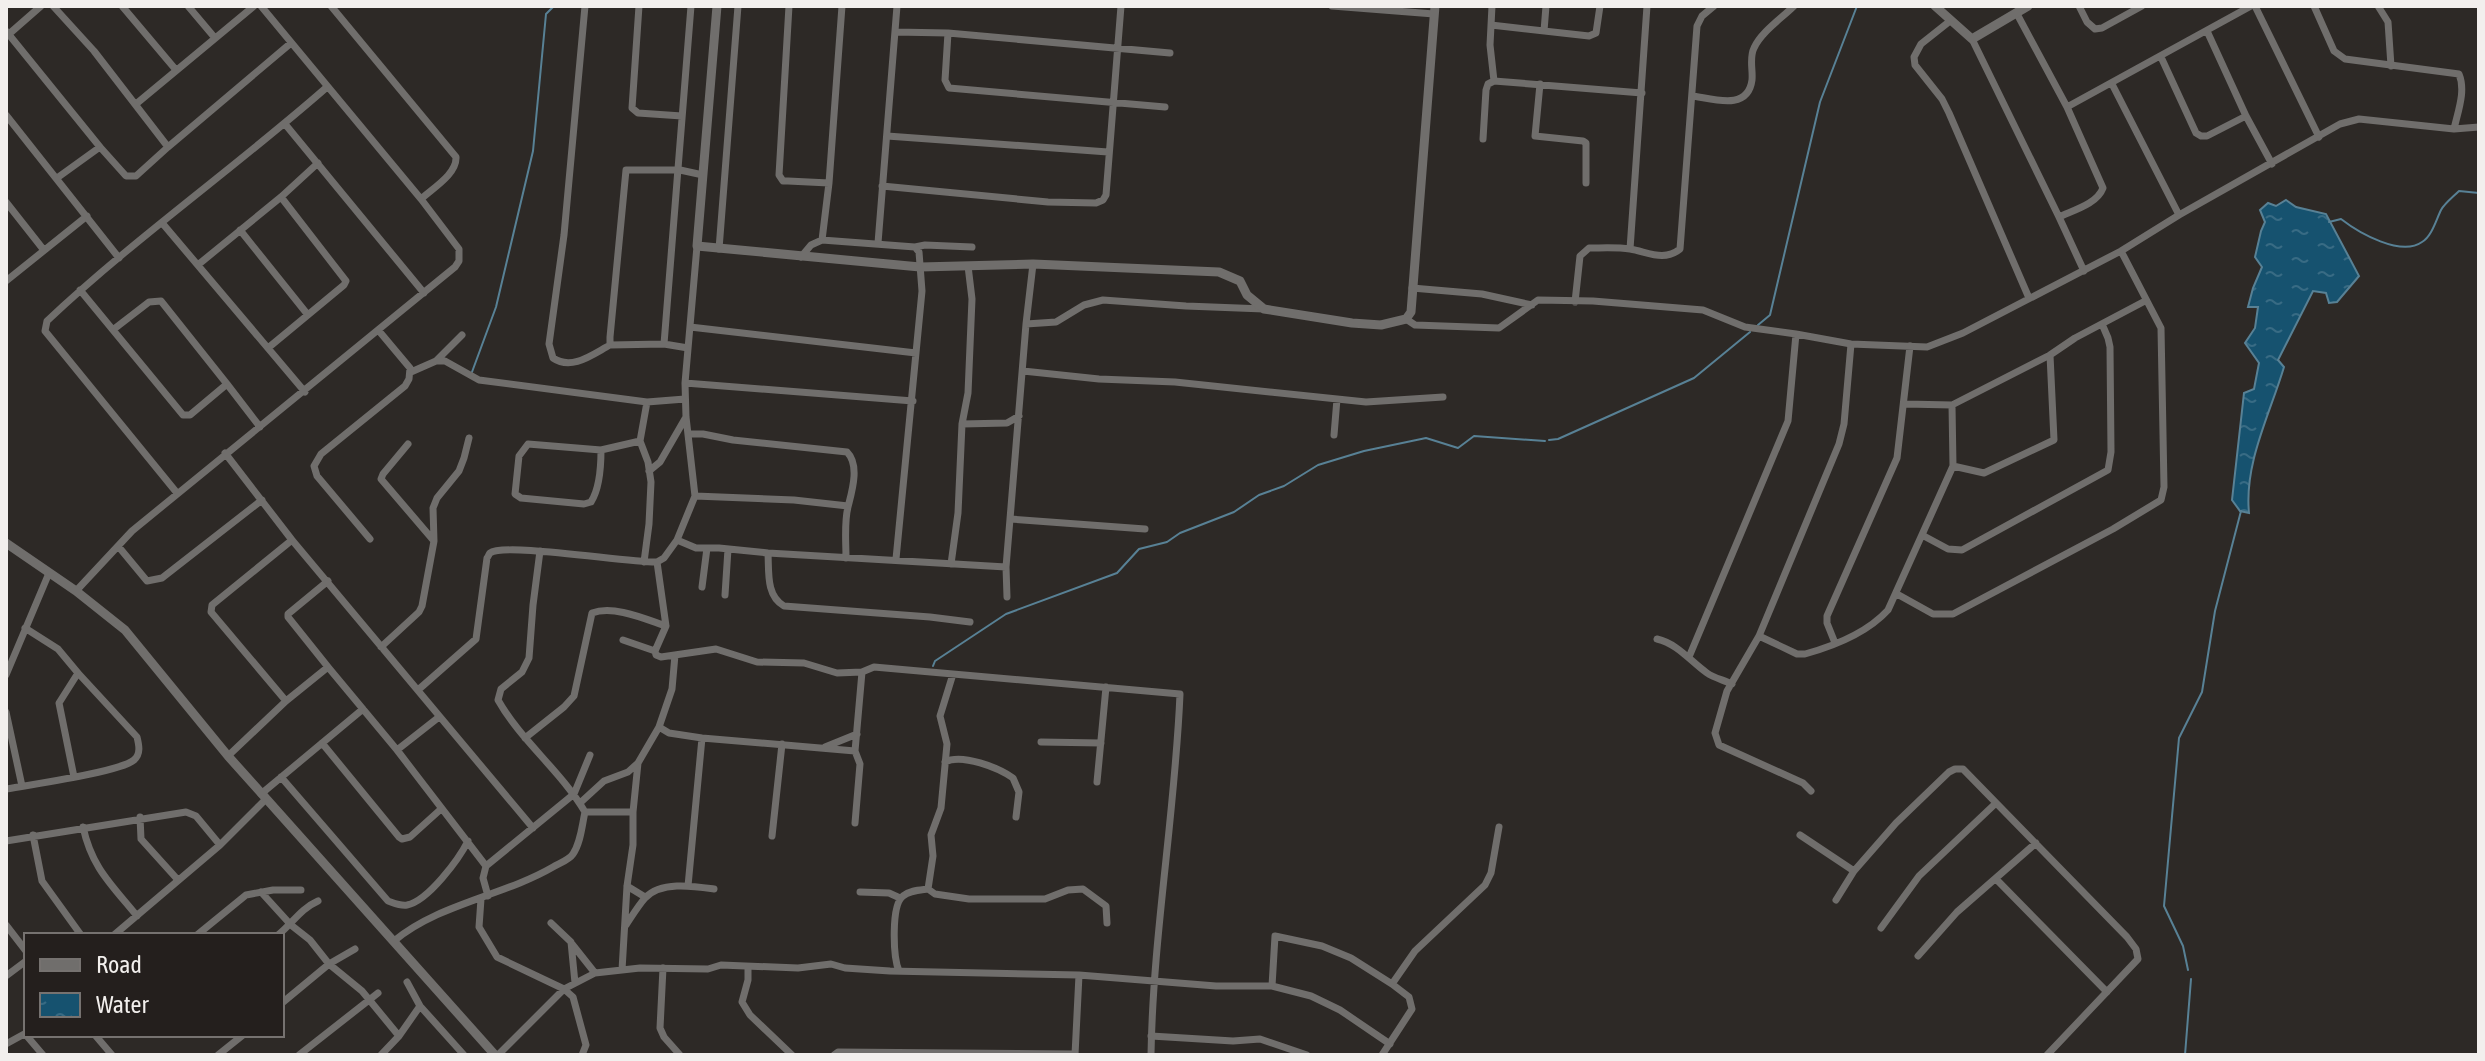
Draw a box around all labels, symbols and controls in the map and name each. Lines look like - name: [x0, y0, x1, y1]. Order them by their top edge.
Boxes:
- legend: [24, 933, 284, 1037]
- text: Road: [96, 951, 142, 978]
- text: Water: [96, 991, 149, 1018]

